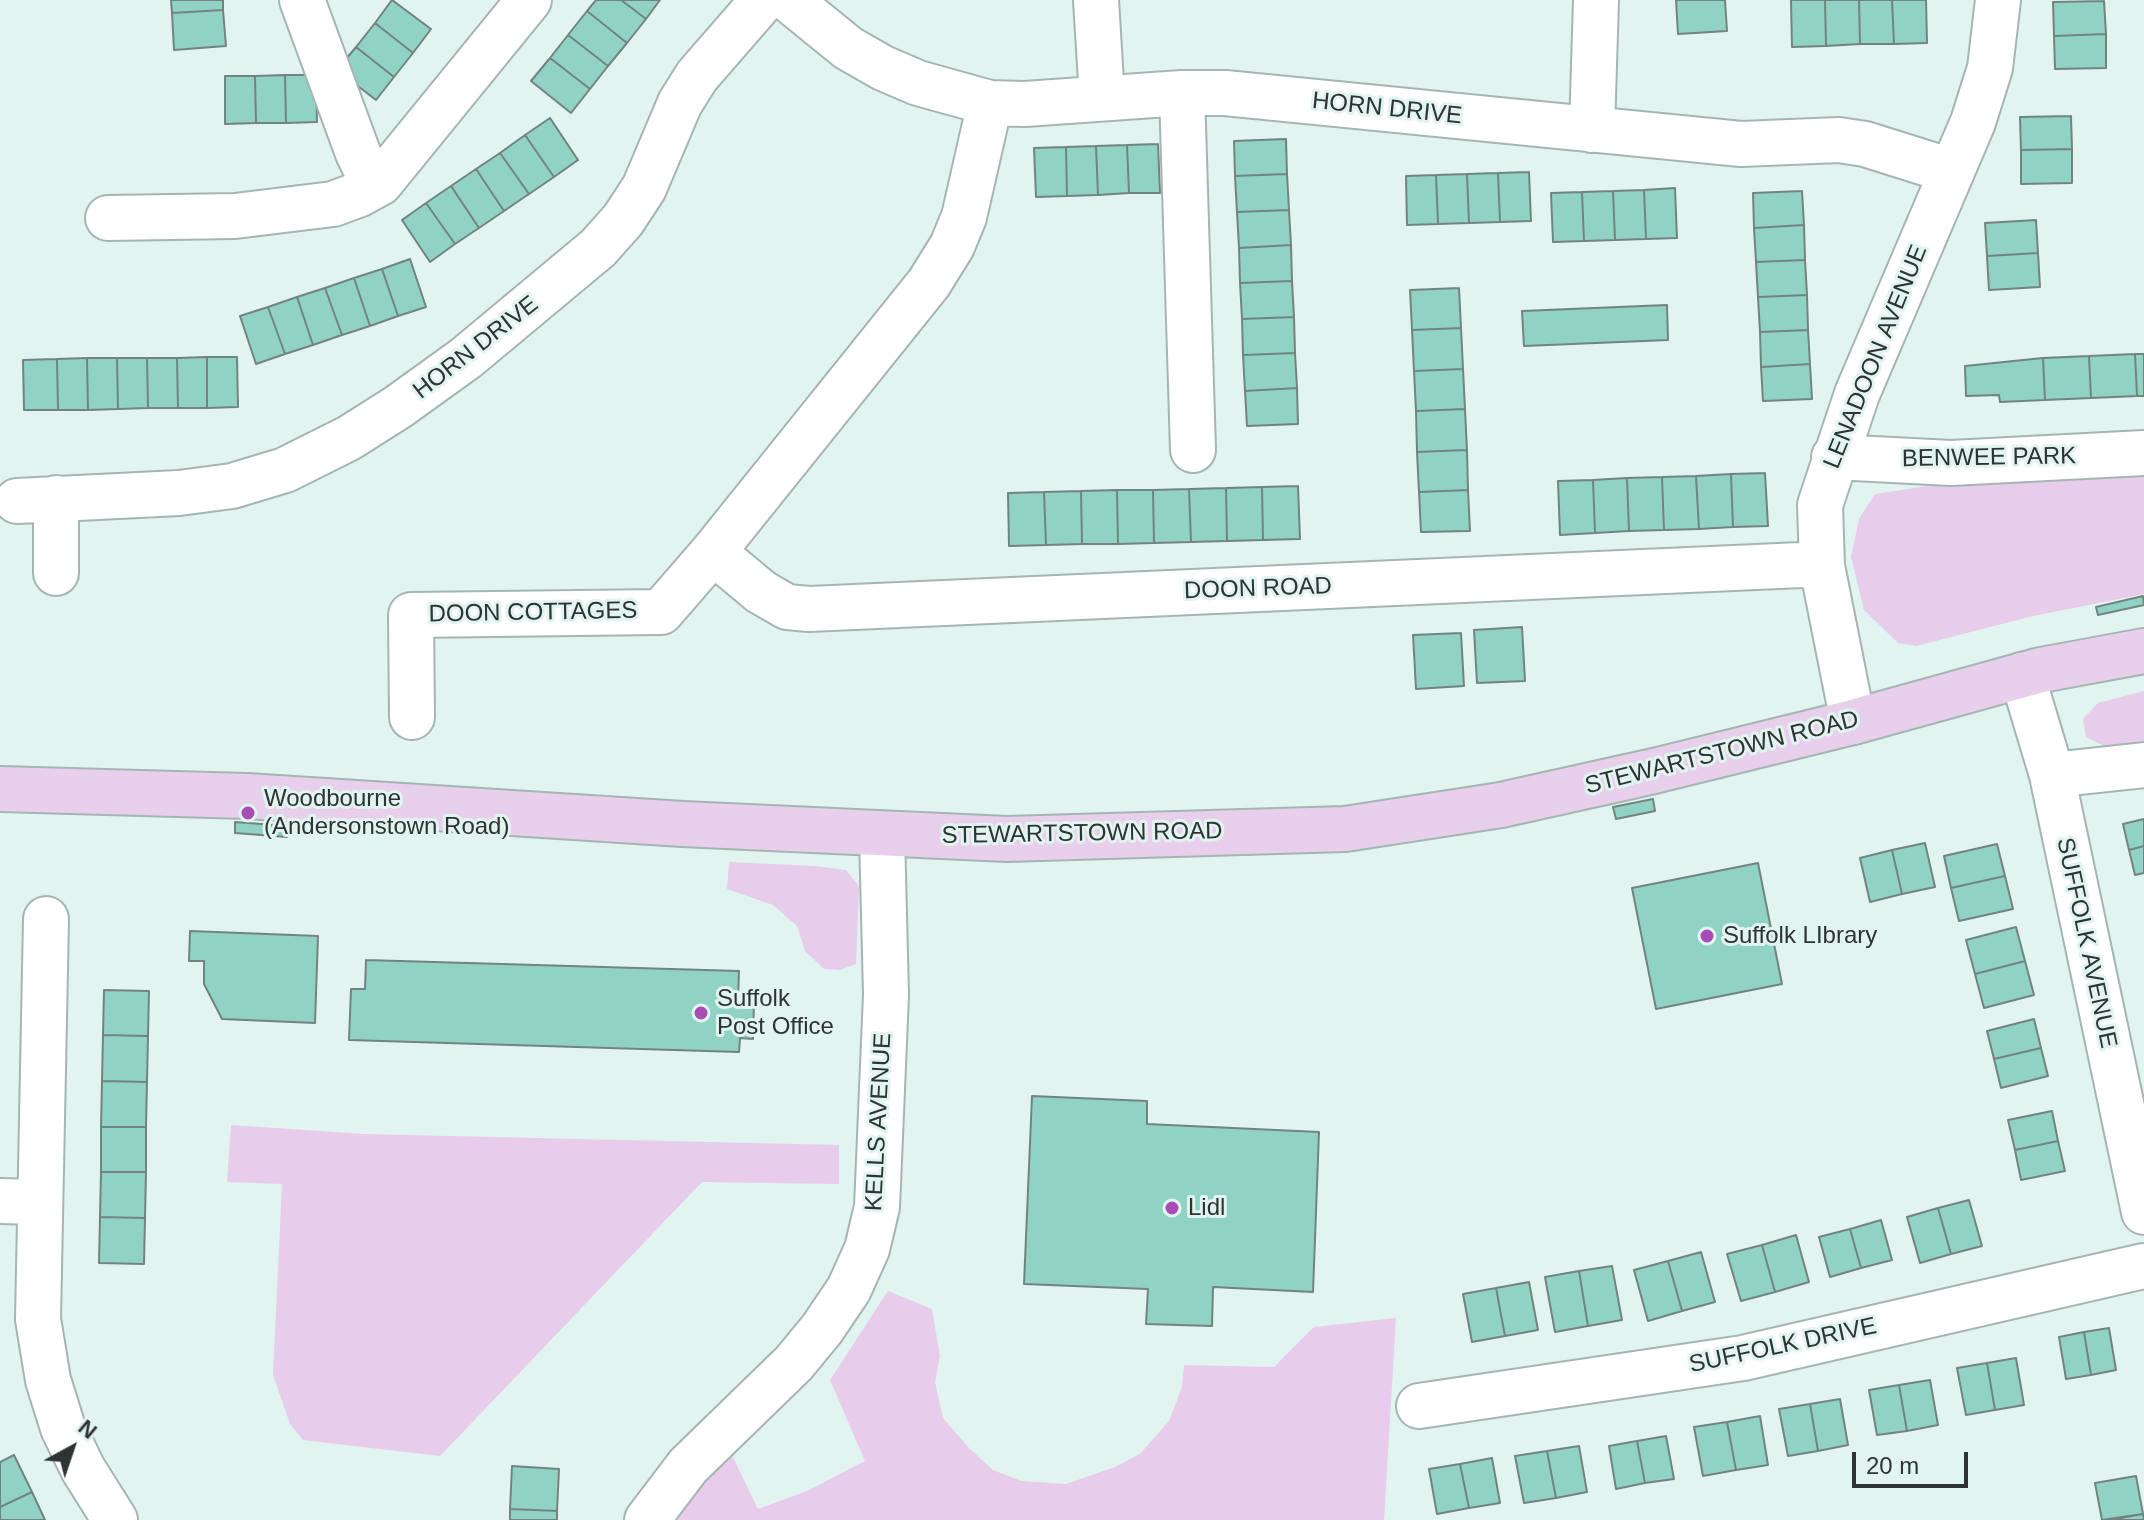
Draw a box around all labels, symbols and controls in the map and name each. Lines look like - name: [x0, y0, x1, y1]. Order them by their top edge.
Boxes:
- street label: HORN DRIVE: [1311, 87, 1463, 131]
- street label: LENADOON AVENUE: [1818, 241, 1934, 473]
- street label: HORN DRIVE: [408, 290, 544, 406]
- street label: BENWEE PARK: [1902, 442, 2076, 474]
- street label: DOON ROAD: [1184, 572, 1332, 606]
- street label: DOON COTTAGES: [428, 597, 638, 629]
- street label: STEWARTSTOWN ROAD: [1582, 705, 1862, 801]
- place label: Woodbourne (Andersonstown Road): [264, 785, 509, 841]
- marker: Woodbourne (Andersonstown Road): [239, 804, 257, 822]
- street label: STEWARTSTOWN ROAD: [941, 817, 1223, 851]
- street label: SUFFOLK AVENUE: [2050, 835, 2122, 1051]
- place label: Suffolk LIbrary: [1723, 922, 1877, 950]
- marker: Suffolk LIbrary: [1698, 927, 1716, 945]
- place label: Suffolk Post Office: [717, 985, 834, 1041]
- marker: Suffolk Post Office: [692, 1004, 710, 1022]
- street label: KELLS AVENUE: [860, 1032, 898, 1212]
- place label: Lidl: [1188, 1194, 1225, 1222]
- marker: Lidl: [1163, 1199, 1181, 1217]
- street label: SUFFOLK DRIVE: [1687, 1312, 1879, 1380]
- north arrow: [32, 1408, 112, 1488]
- text: N: [74, 1415, 102, 1444]
- scale bar: [1856, 1436, 1972, 1486]
- text: 20 m: [1866, 1452, 1919, 1479]

